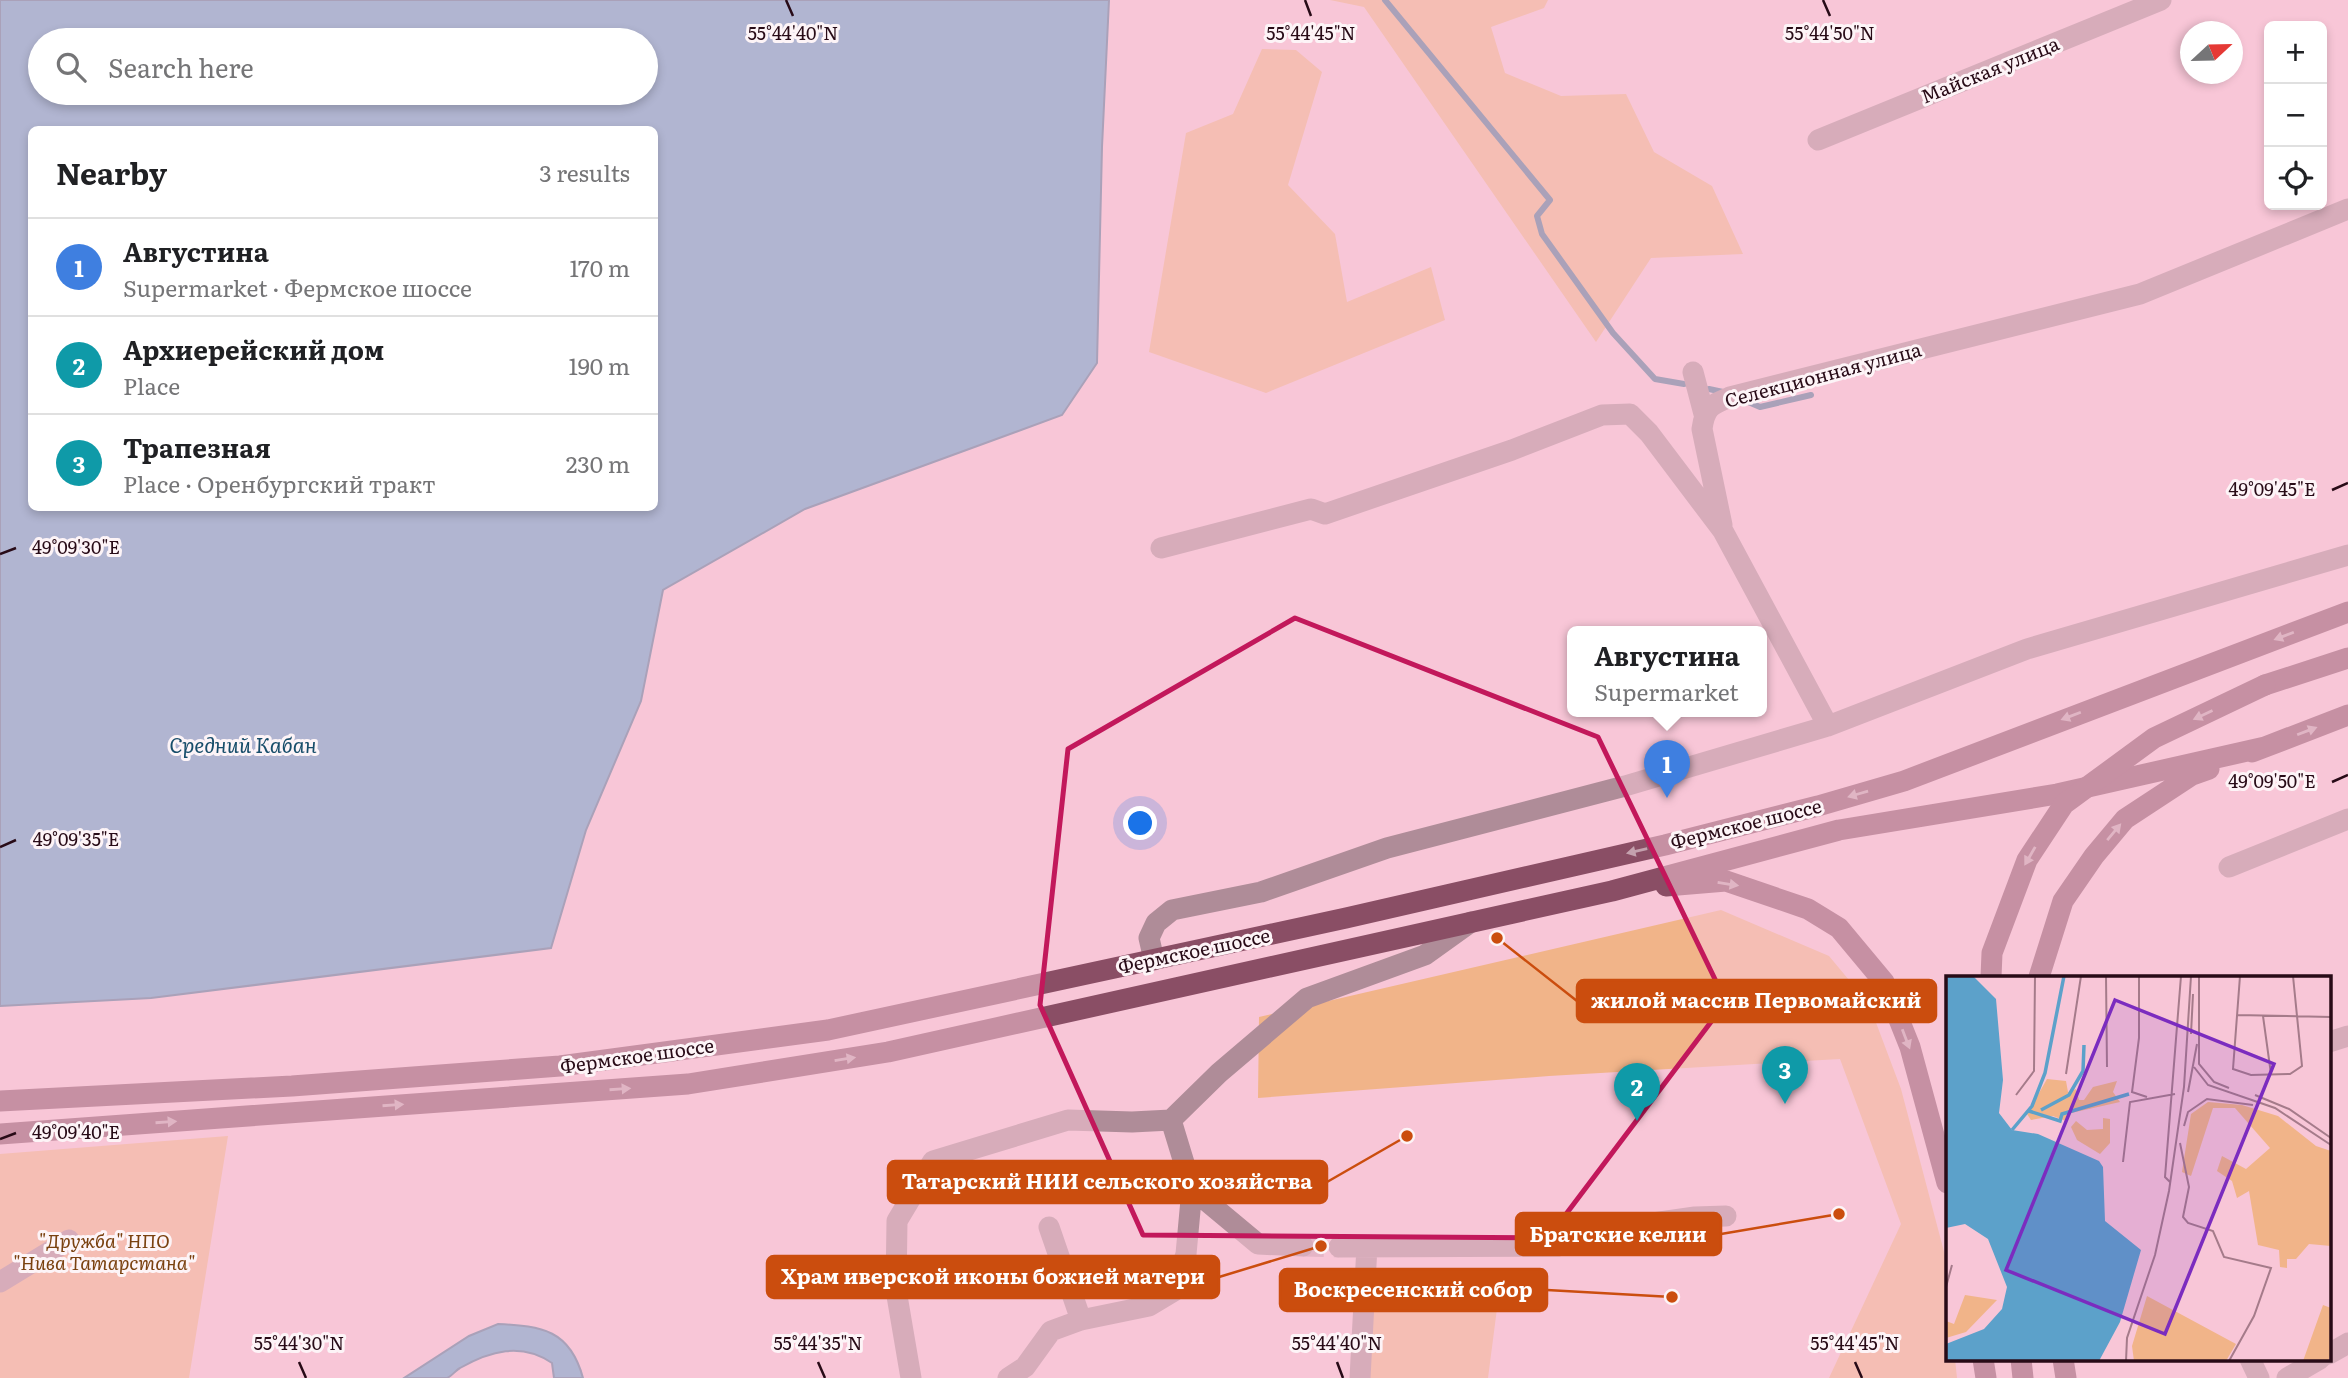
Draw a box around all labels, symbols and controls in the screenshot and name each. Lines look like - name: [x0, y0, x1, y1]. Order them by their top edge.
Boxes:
- text: 55°44'40"N: [748, 19, 838, 46]
- text: 55°44'45"N: [1266, 19, 1356, 46]
- text: 55°44'50"N: [1785, 19, 1875, 46]
- north arrow: [2180, 21, 2243, 84]
- map controls: [2264, 21, 2327, 210]
- button: +: [2264, 21, 2327, 84]
- search box: [28, 28, 658, 105]
- street label: Майская улица: [1916, 28, 2064, 110]
- text: Search here: [108, 47, 254, 86]
- icon: search: [52, 48, 90, 86]
- button: −: [2264, 84, 2327, 147]
- button: locate: [2264, 147, 2327, 210]
- text: Nearby: [56, 150, 167, 194]
- text: 3 results: [539, 155, 630, 189]
- text: Августина: [123, 231, 269, 270]
- text: 1: [74, 250, 84, 284]
- text: 170 m: [569, 250, 630, 284]
- text: Supermarket · Фермское шоссе: [123, 270, 472, 304]
- text: Архиерейский дом: [123, 329, 384, 368]
- street label: Селекционная улица: [1721, 334, 1925, 414]
- text: 2: [73, 348, 85, 382]
- text: 190 m: [568, 348, 630, 382]
- text: Place: [123, 368, 180, 402]
- text: Трапезная: [123, 427, 271, 466]
- text: 3: [73, 446, 85, 480]
- text: 230 m: [566, 446, 630, 480]
- text: Place · Оренбургский тракт: [123, 466, 436, 500]
- text: 49°09'45"E: [2229, 475, 2315, 502]
- text: 49°09'30"E: [32, 533, 120, 560]
- popup: [1567, 626, 1767, 717]
- one-way arrow: [2274, 631, 2295, 642]
- text: Августина: [1594, 635, 1740, 674]
- text: Supermarket: [1594, 674, 1739, 708]
- one-way arrow: [2193, 709, 2213, 720]
- one-way arrow: [2061, 711, 2082, 722]
- one-way arrow: [2296, 725, 2317, 736]
- water label: Средний Кабан: [169, 728, 317, 759]
- pin: 1: [1644, 740, 1690, 798]
- text: 49°09'50"E: [2228, 767, 2316, 794]
- one-way arrow: [1847, 790, 1868, 800]
- street label: Фермское шоссе: [1667, 791, 1824, 855]
- your location: [1123, 806, 1157, 840]
- one-way arrow: [2106, 823, 2121, 840]
- text: 49°09'35"E: [33, 825, 119, 852]
- one-way arrow: [1626, 845, 1648, 856]
- one-way arrow: [2024, 846, 2037, 865]
- one-way arrow: [1717, 879, 1739, 890]
- street label: Фермское шоссе: [1115, 920, 1273, 980]
- inset map: [1946, 976, 2330, 1360]
- callout: жилой массив Первомайский: [1577, 980, 1936, 1022]
- text: жилой массив Первомайский: [1591, 983, 1921, 1014]
- one-way arrow: [1901, 1029, 1912, 1050]
- street label: Фермское шоссе: [558, 1030, 716, 1080]
- pin: 3: [1762, 1046, 1808, 1104]
- one-way arrow: [834, 1053, 856, 1064]
- pin: 2: [1614, 1063, 1660, 1121]
- one-way arrow: [609, 1083, 631, 1094]
- one-way arrow: [382, 1099, 404, 1110]
- one-way arrow: [155, 1116, 177, 1127]
- text: 49°09'40"E: [32, 1118, 120, 1145]
- callout: Татарский НИИ сельского хозяйства: [888, 1161, 1327, 1203]
- text: Татарский НИИ сельского хозяйства: [902, 1164, 1313, 1195]
- callout: Братские келии: [1516, 1213, 1721, 1255]
- text: Братские келии: [1529, 1217, 1707, 1248]
- park label: "Дружба" НПО "Нива Татарстана": [13, 1226, 195, 1276]
- callout: Храм иверской иконы божией матери: [767, 1256, 1219, 1298]
- text: Храм иверской иконы божией матери: [781, 1259, 1205, 1290]
- callout: Воскресенский собор: [1280, 1269, 1547, 1311]
- text: Воскресенский собор: [1293, 1272, 1533, 1303]
- text: 55°44'30"N: [254, 1329, 344, 1356]
- text: 55°44'35"N: [773, 1329, 863, 1356]
- text: 55°44'40"N: [1292, 1329, 1382, 1356]
- text: 55°44'45"N: [1810, 1329, 1900, 1356]

